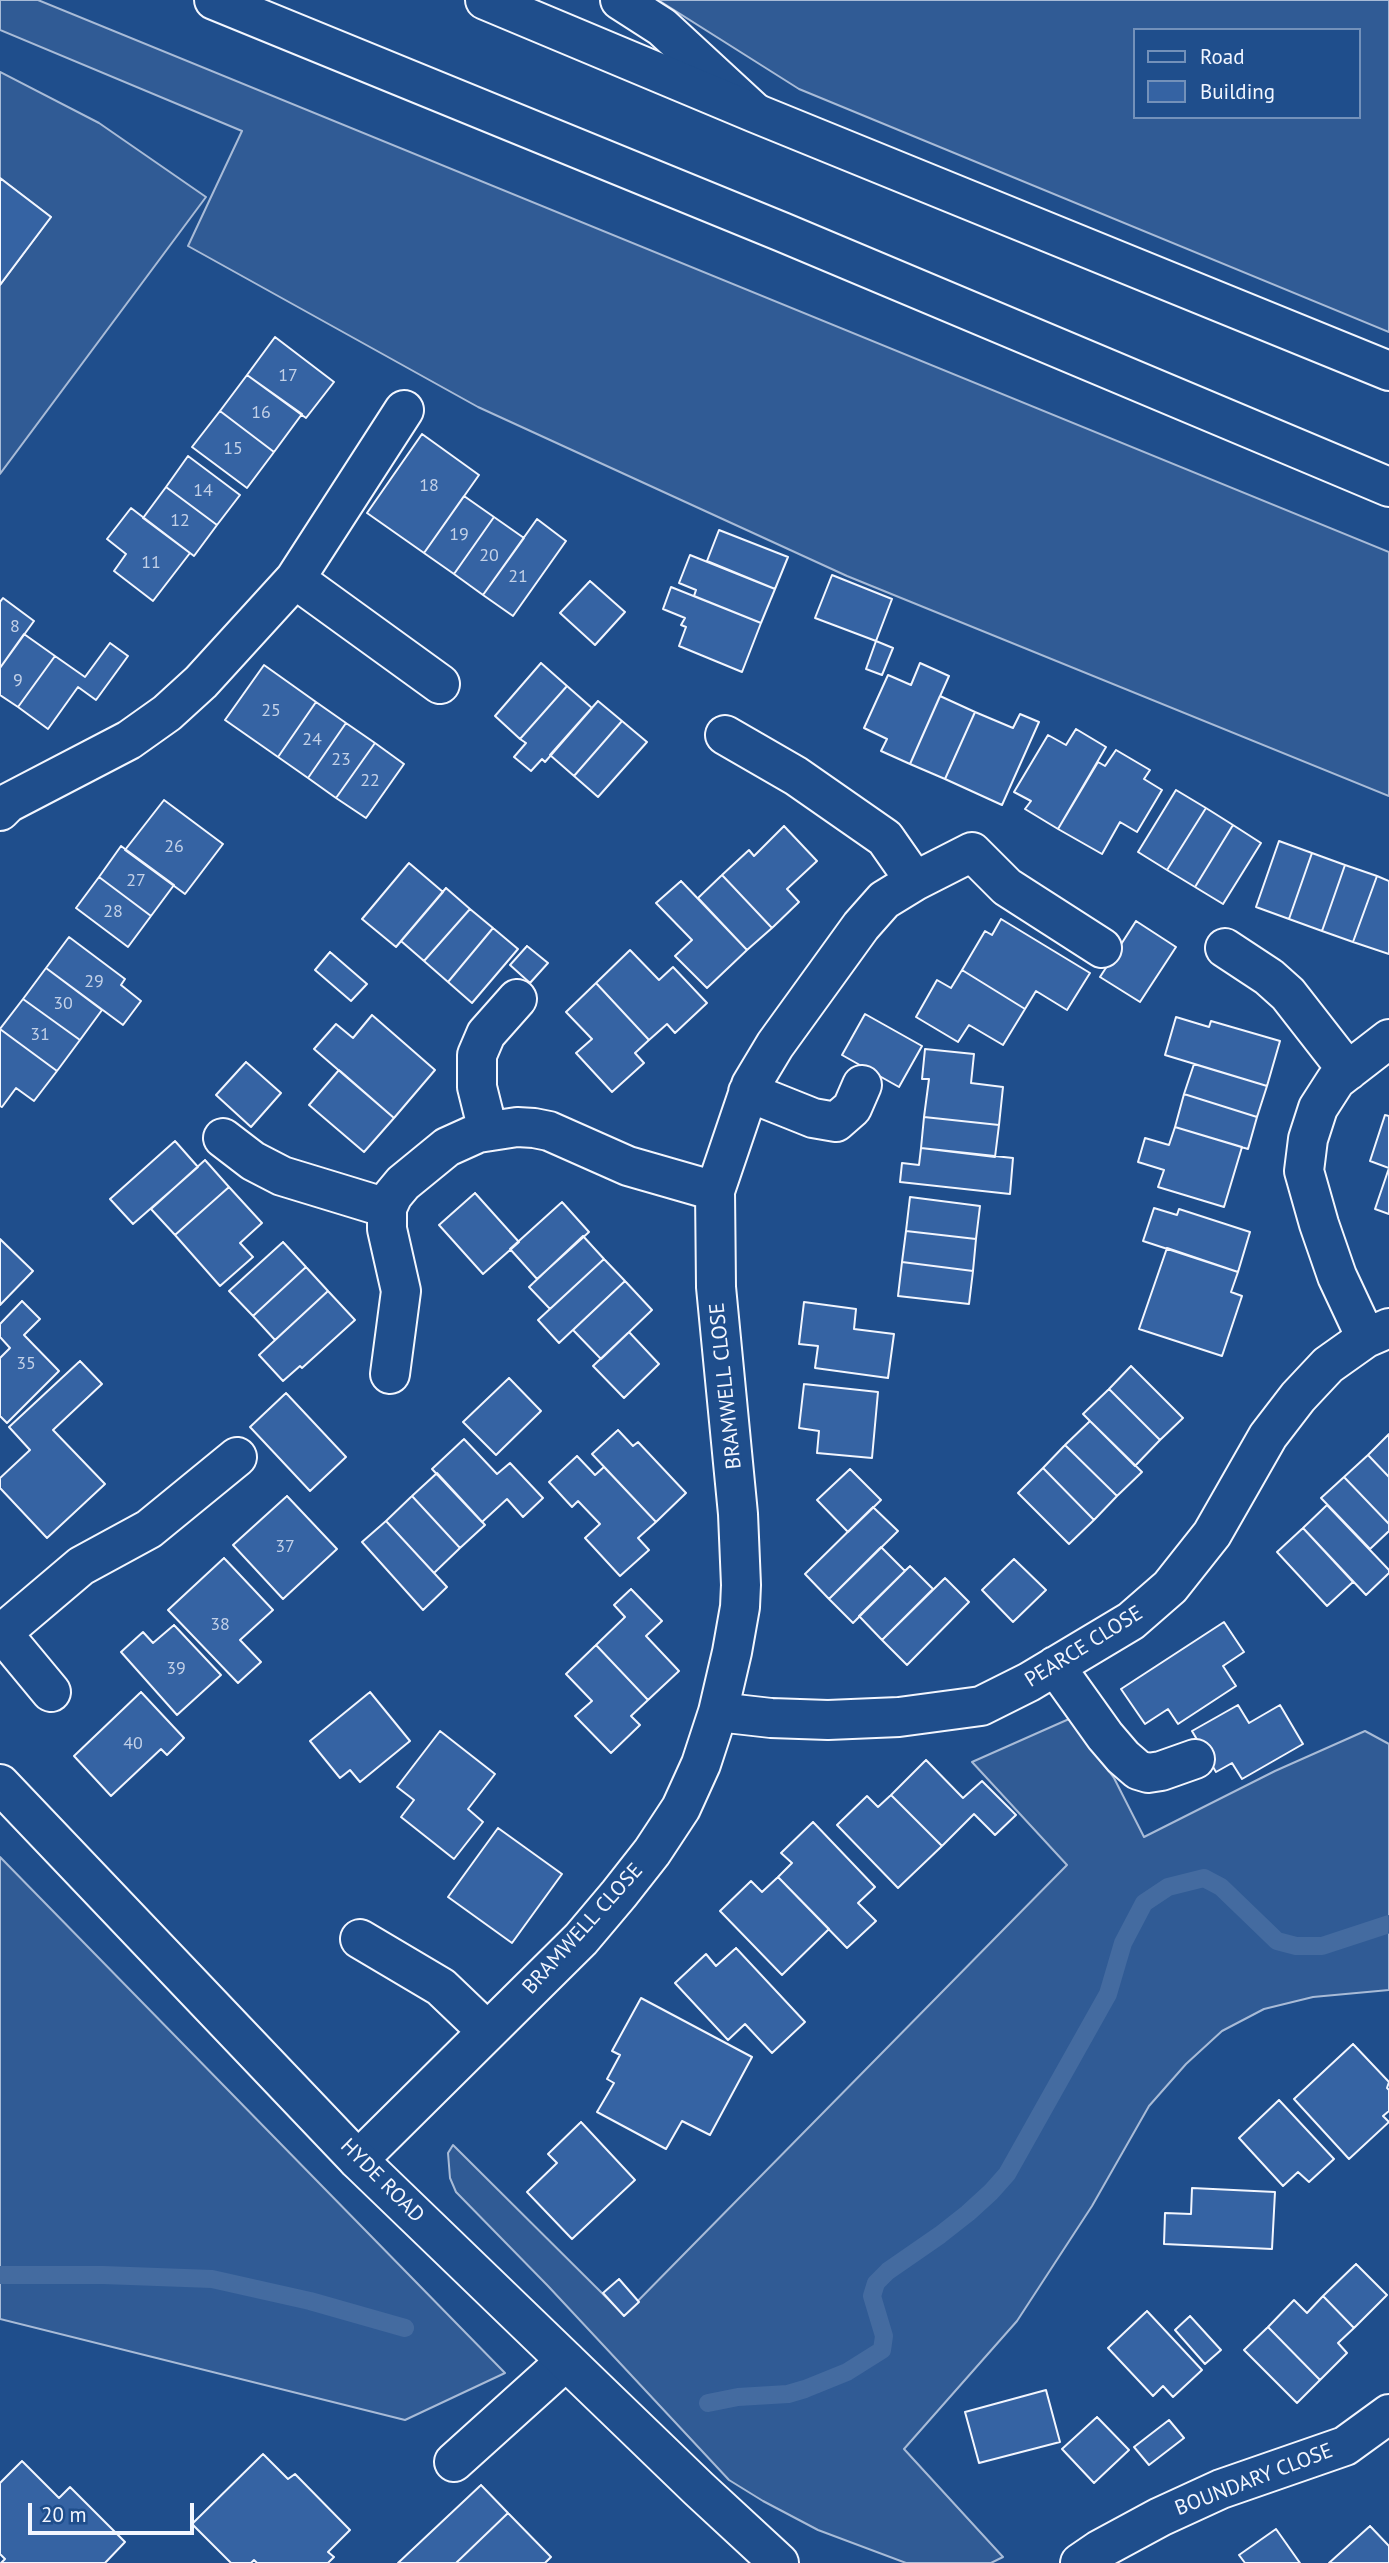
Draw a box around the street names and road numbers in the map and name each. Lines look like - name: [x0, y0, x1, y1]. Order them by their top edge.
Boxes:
- street label: BRAMWELL CLOSE: [705, 1301, 747, 1471]
- street label: PEARCE CLOSE: [1021, 1601, 1147, 1693]
- street label: BRAMWELL CLOSE: [518, 1858, 648, 2000]
- street label: HYDE ROAD: [335, 2134, 429, 2228]
- street label: BOUNDARY CLOSE: [1172, 2438, 1336, 2522]

